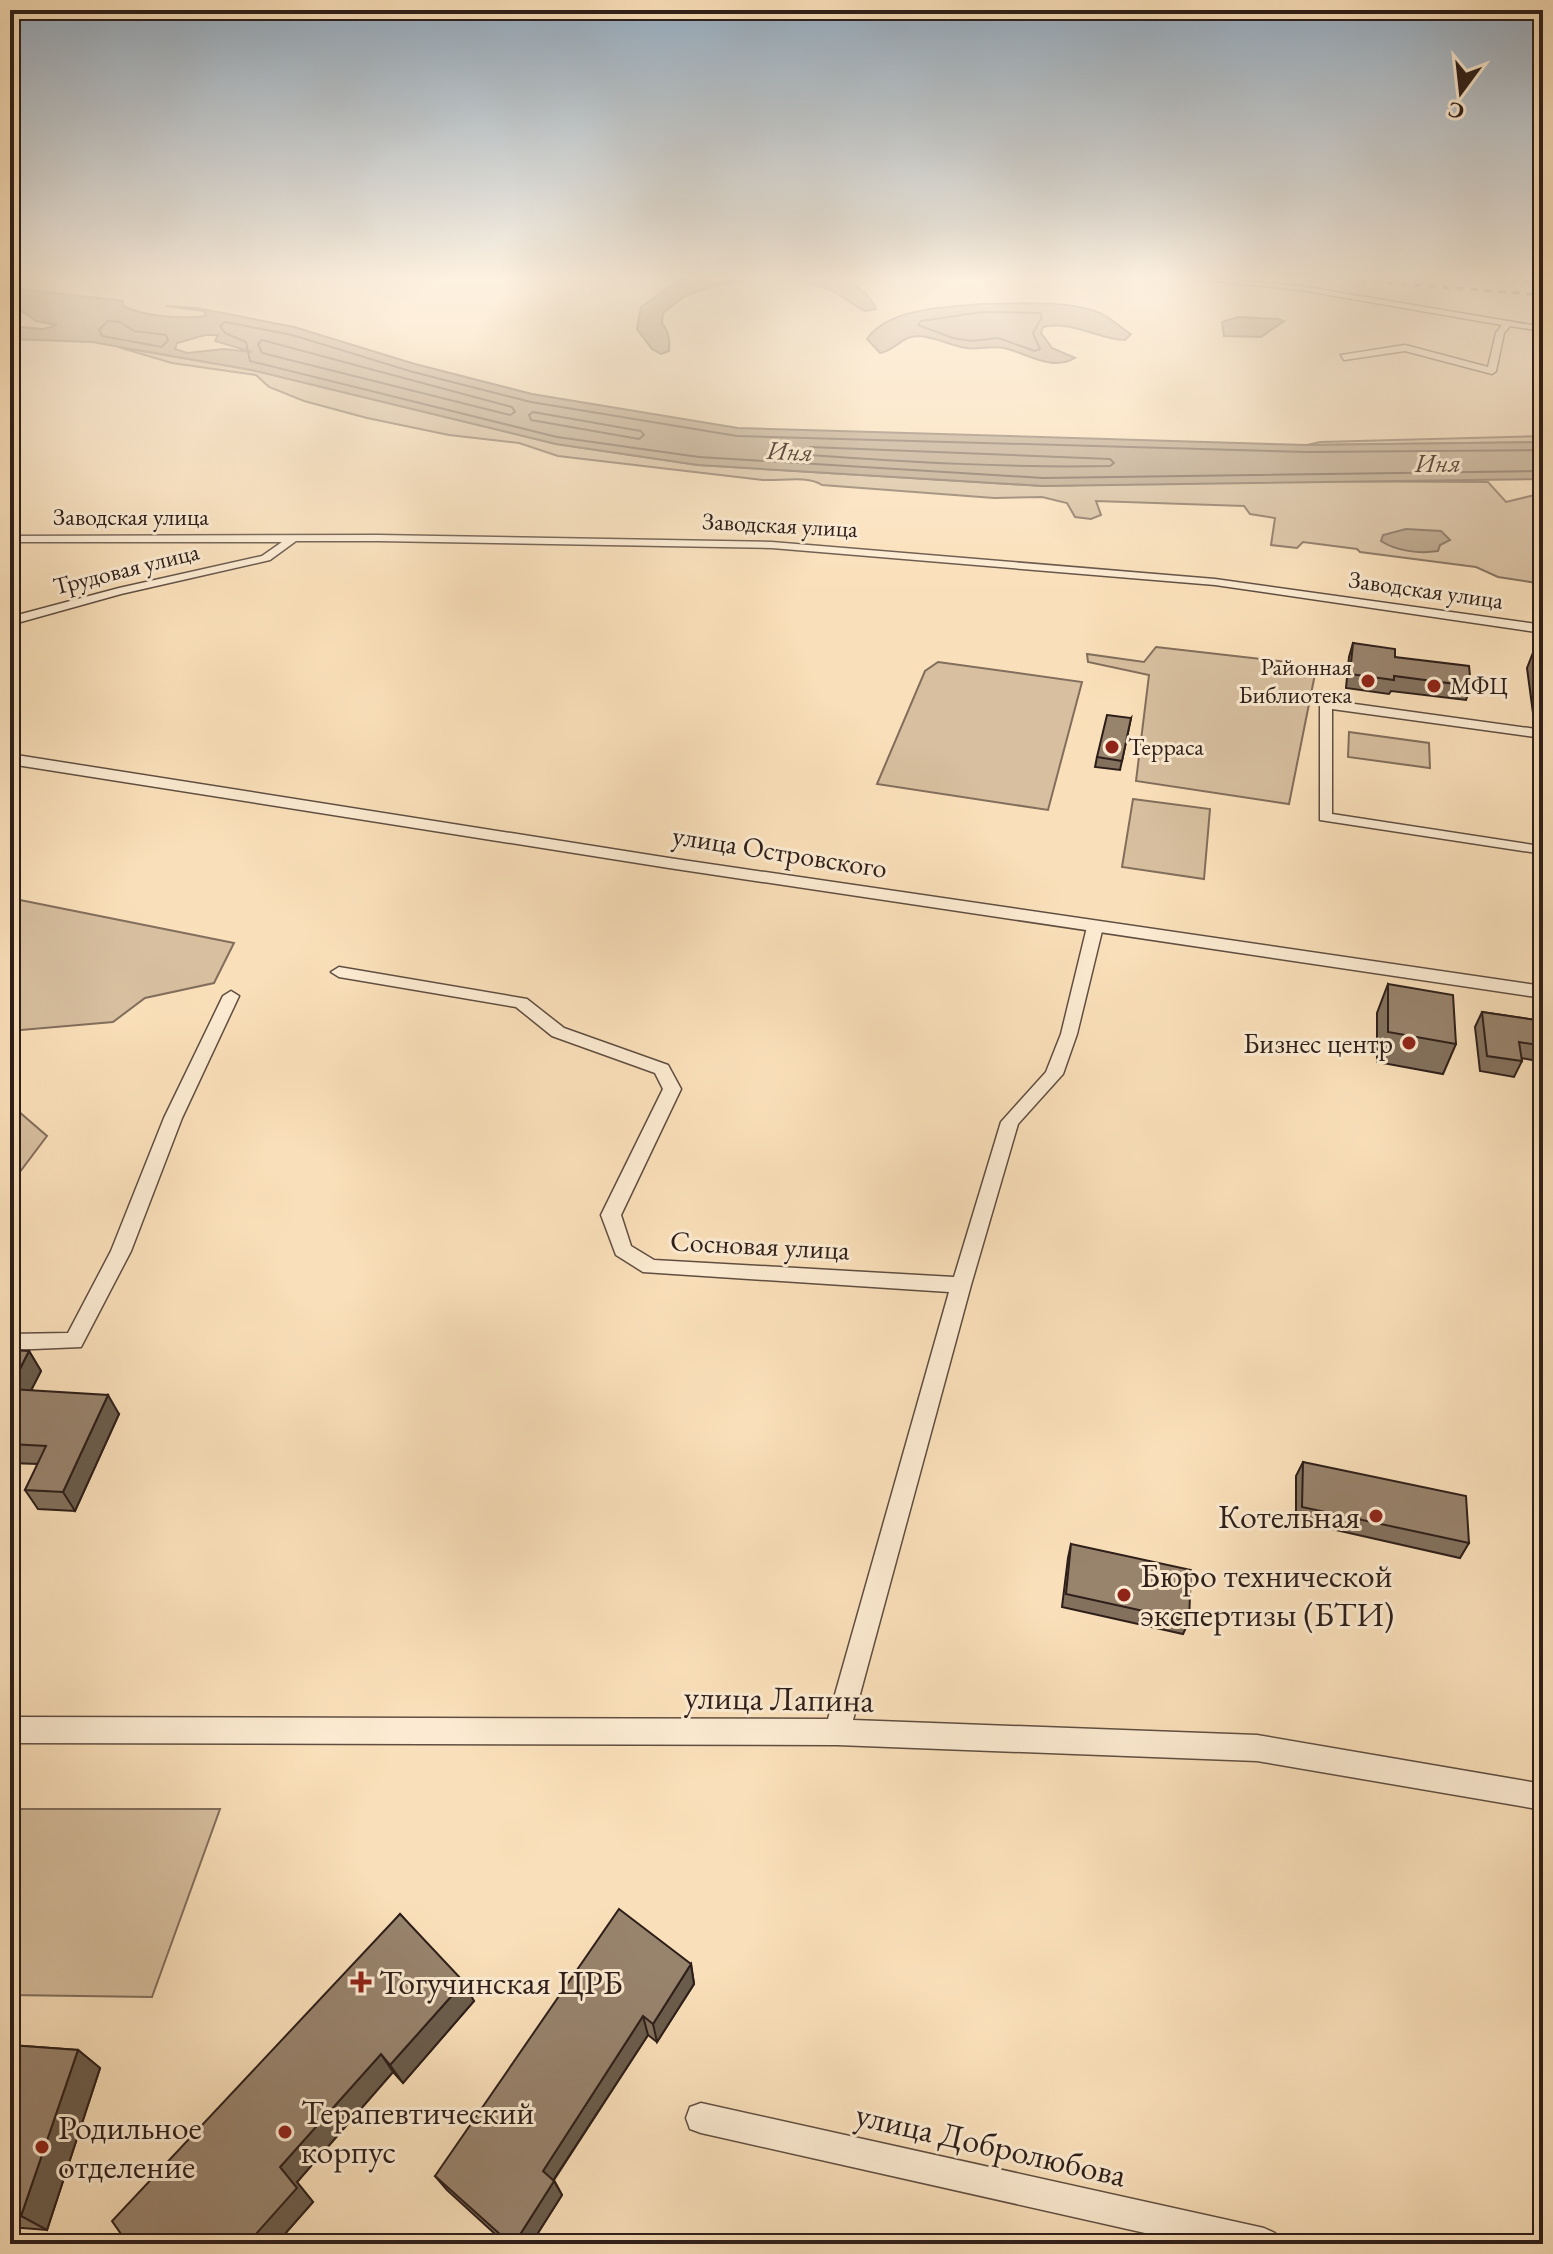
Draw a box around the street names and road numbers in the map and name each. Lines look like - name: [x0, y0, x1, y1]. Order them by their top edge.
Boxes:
- street label: Заводская улица: [53, 501, 209, 532]
- street label: Заводская улица: [701, 505, 859, 544]
- street label: Трудовая улица: [50, 535, 203, 602]
- street label: Заводская улица: [1347, 563, 1506, 616]
- street label: улица Островского: [670, 816, 890, 886]
- street label: Сосновая улица: [669, 1222, 851, 1268]
- street label: улица Лапина: [683, 1674, 875, 1722]
- street label: улица Добролюбова: [851, 2091, 1131, 2197]

